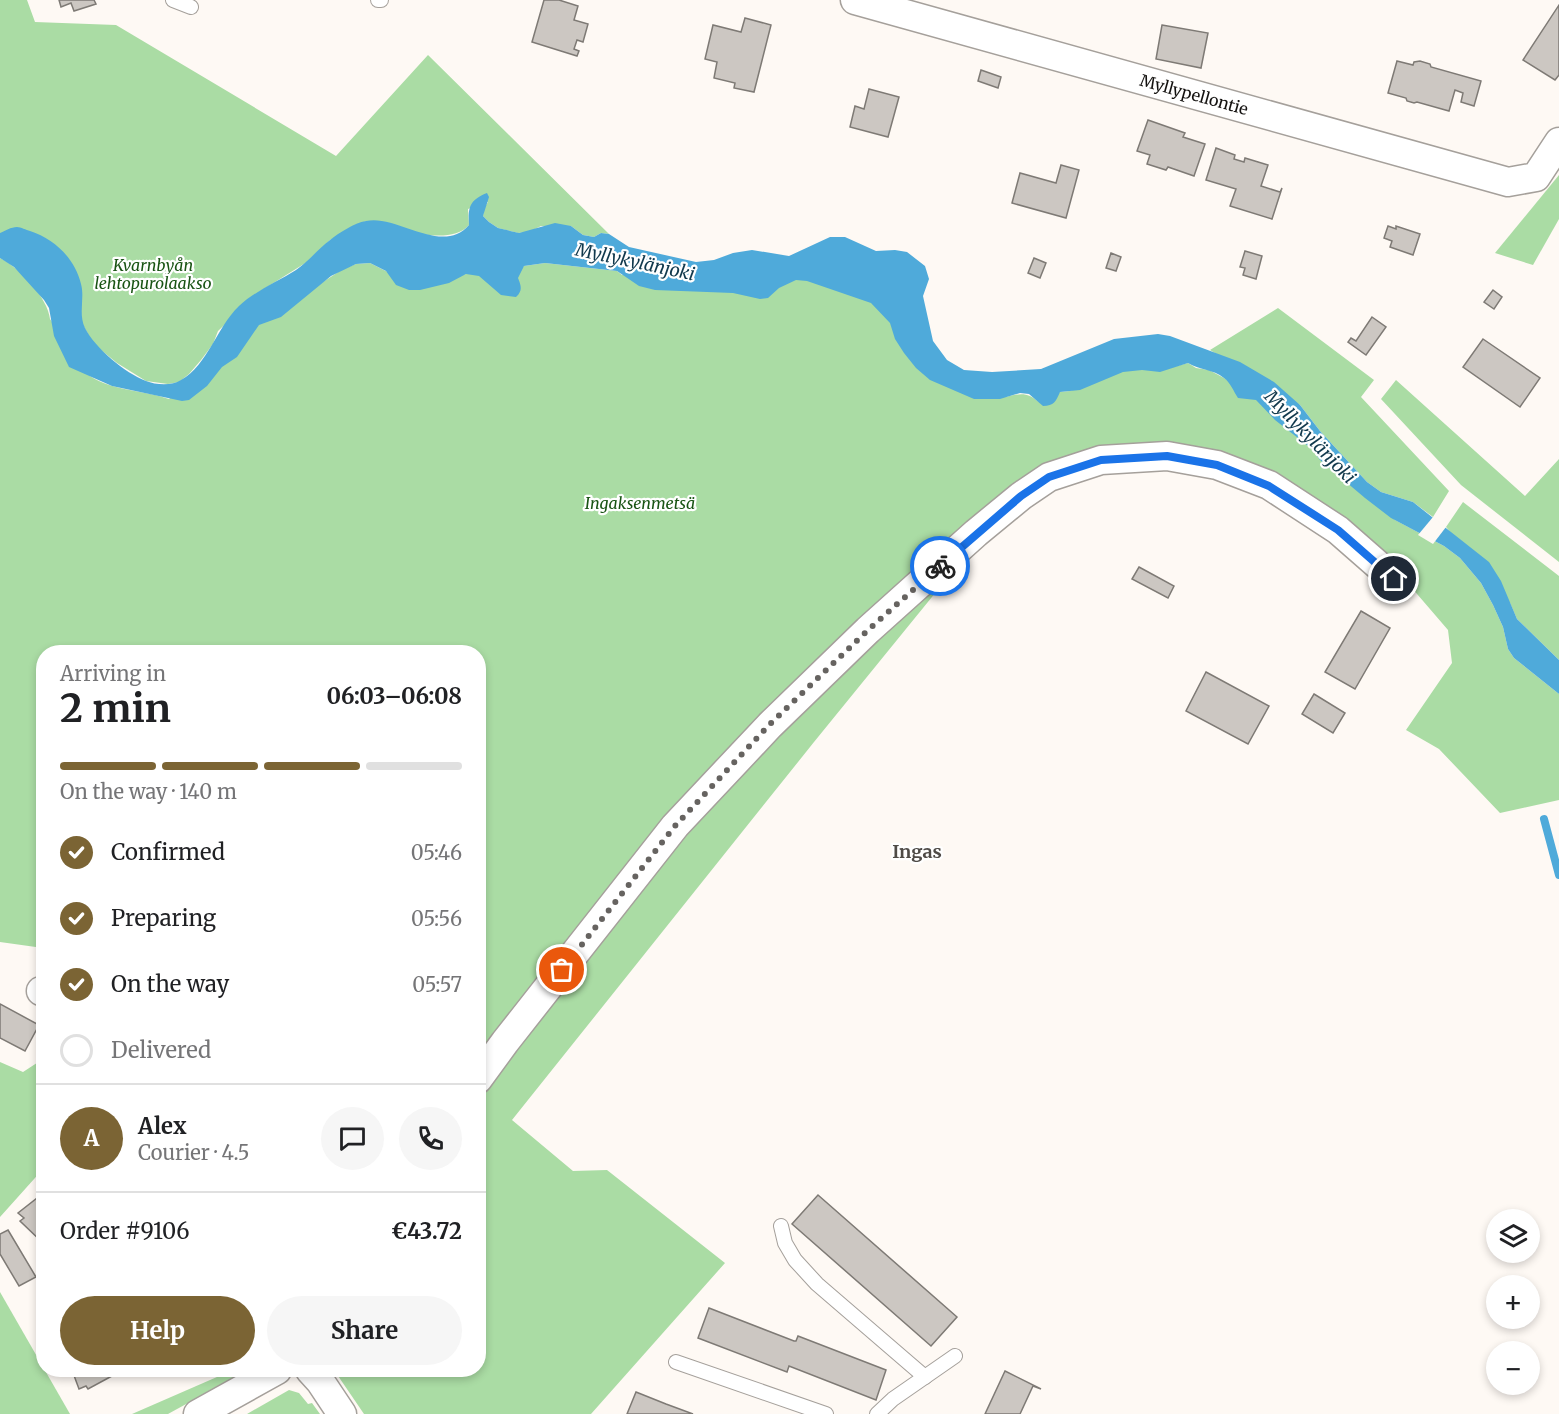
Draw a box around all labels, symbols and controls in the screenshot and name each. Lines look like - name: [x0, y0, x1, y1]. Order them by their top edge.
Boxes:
- street label: Myllypellontie: [1138, 70, 1250, 119]
- water label: Myllykylänjoki: [572, 237, 697, 285]
- park label: Kvarnbyån lehtopurolaakso: [94, 255, 212, 293]
- water label: Myllykylänjoki: [1259, 384, 1361, 488]
- park label: Ingaksenmetsä: [585, 493, 695, 513]
- courier: [910, 536, 970, 596]
- icon: bike: [924, 550, 957, 583]
- pin: [1368, 553, 1419, 604]
- icon: home: [1377, 562, 1410, 595]
- text: Arriving in: [60, 661, 166, 686]
- text: 06:03–06:08: [326, 682, 462, 710]
- text: 2 min: [60, 684, 171, 733]
- text: On the way · 140 m: [60, 779, 237, 804]
- icon: check: [60, 836, 93, 869]
- text: Confirmed: [111, 838, 225, 866]
- text: 05:46: [411, 840, 462, 865]
- district label: Ingas: [892, 840, 942, 863]
- icon: check: [60, 902, 93, 935]
- text: Preparing: [111, 904, 216, 932]
- text: 05:56: [411, 906, 462, 931]
- pin: [536, 944, 587, 995]
- icon: bag: [545, 953, 578, 986]
- icon: check: [60, 968, 93, 1001]
- text: On the way: [111, 970, 229, 998]
- text: 05:57: [412, 972, 462, 997]
- text: Delivered: [111, 1036, 211, 1064]
- button: chat: [321, 1107, 384, 1170]
- button: phone: [399, 1107, 462, 1170]
- text: Alex: [138, 1112, 187, 1140]
- text: A: [84, 1124, 99, 1152]
- text: Courier · 4.5: [138, 1140, 250, 1165]
- map controls: [1486, 1209, 1540, 1395]
- button: layers: [1486, 1209, 1540, 1263]
- text: Order #9106: [60, 1217, 189, 1245]
- text: €43.72: [391, 1217, 462, 1245]
- button: +: [1486, 1275, 1540, 1329]
- button: Help: [60, 1296, 255, 1365]
- button: Share: [267, 1296, 462, 1365]
- button: −: [1486, 1341, 1540, 1395]

